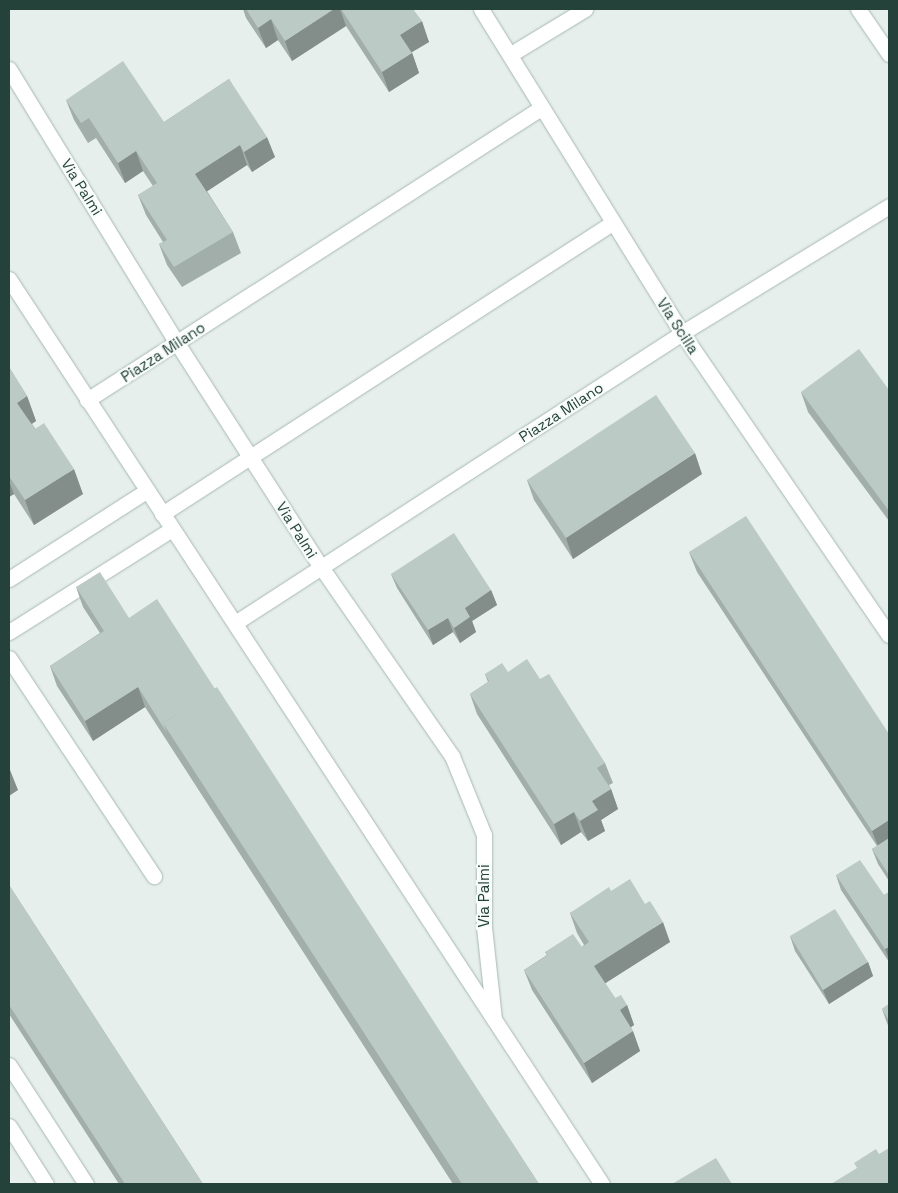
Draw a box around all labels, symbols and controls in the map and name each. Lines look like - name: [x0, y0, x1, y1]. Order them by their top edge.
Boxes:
- street label: Via Palmi: [58, 155, 106, 219]
- street label: Via Scilla: [653, 295, 703, 357]
- street label: Piazza Milano: [118, 318, 208, 386]
- street label: Piazza Milano: [516, 378, 606, 446]
- street label: Via Palmi: [273, 498, 321, 562]
- street label: Via Palmi: [475, 864, 493, 928]

